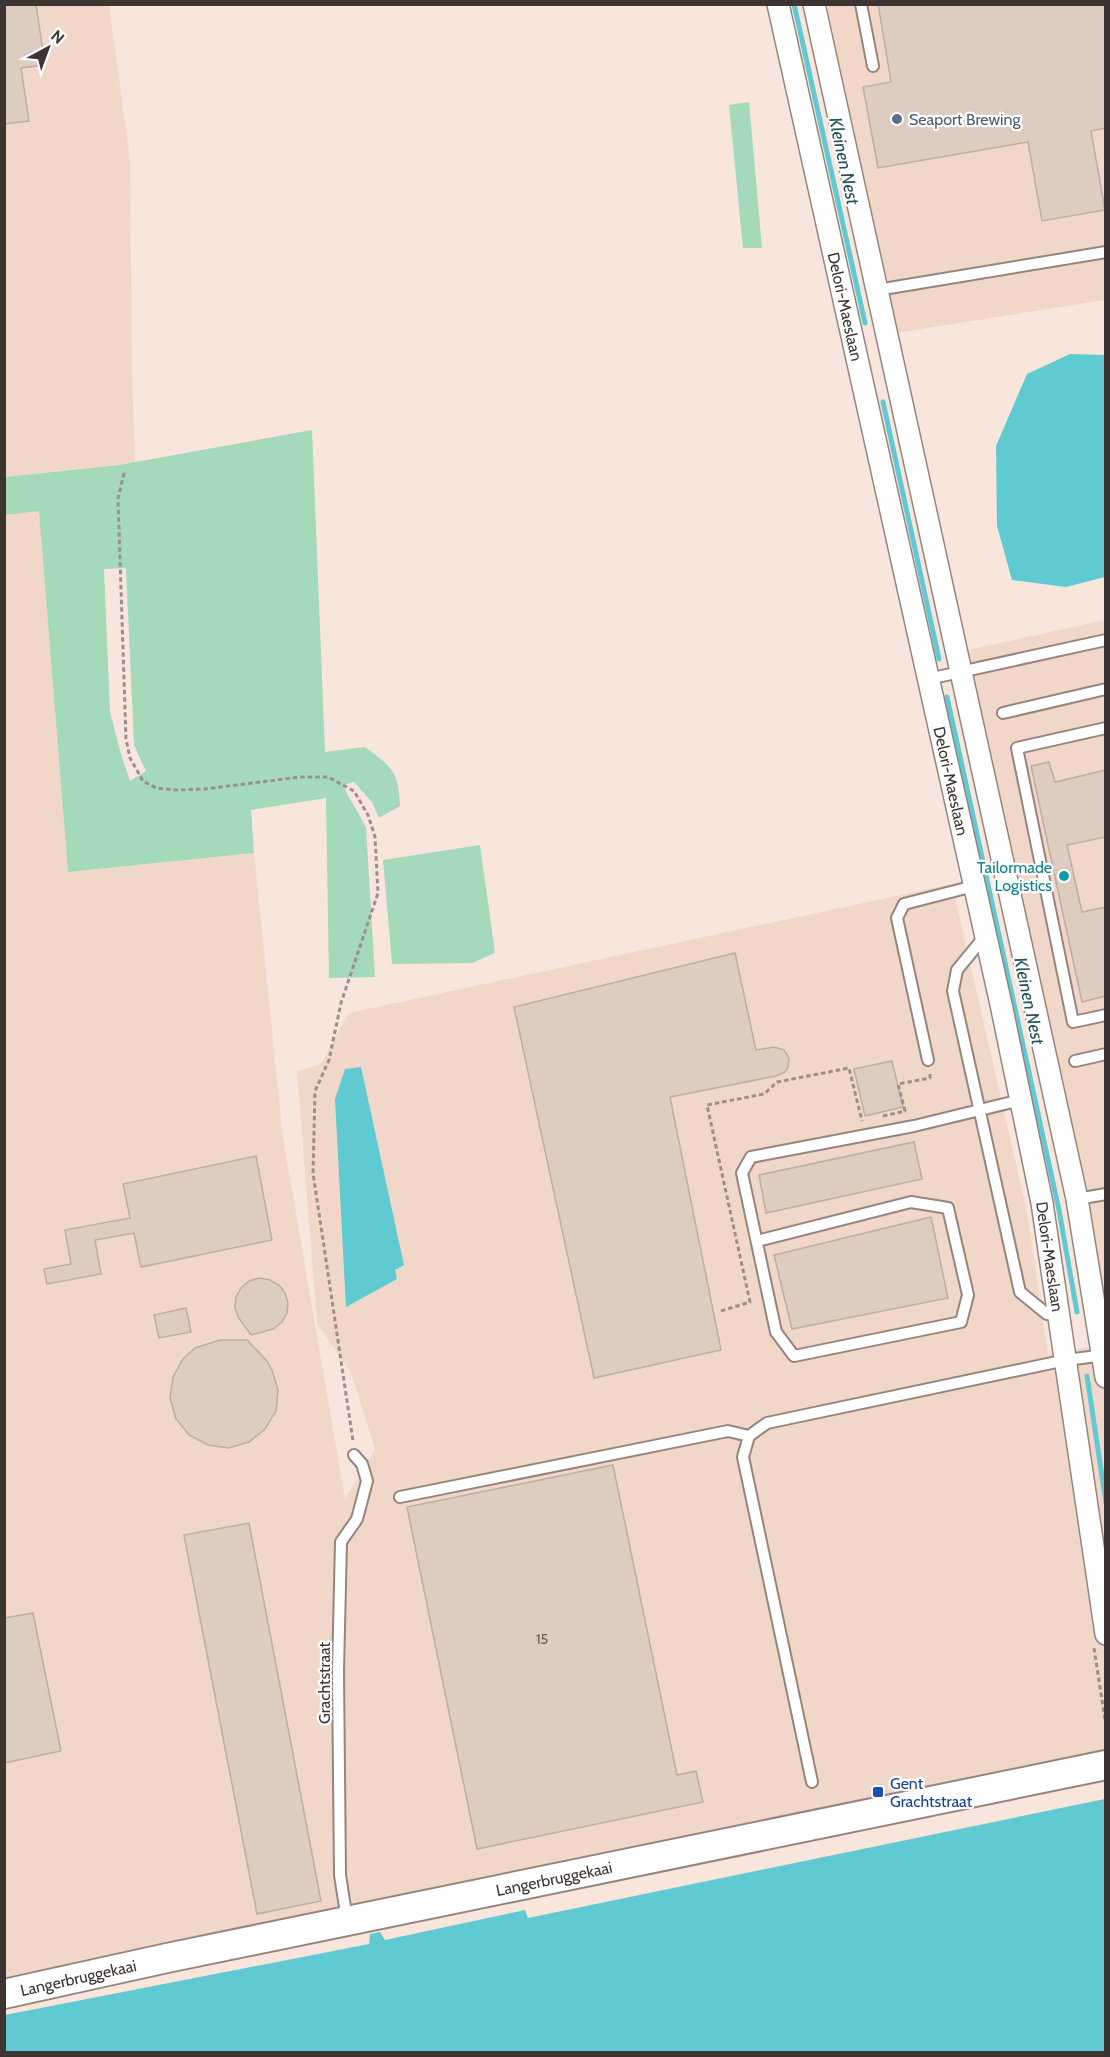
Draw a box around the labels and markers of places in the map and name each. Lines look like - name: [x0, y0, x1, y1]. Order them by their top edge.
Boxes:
- place label: Seaport Brewing: [909, 110, 1021, 129]
- marker: Seaport Brewing: [890, 112, 904, 126]
- place label: Tailormade Logistics: [977, 858, 1052, 895]
- marker: Tailormade Logistics: [1057, 869, 1071, 883]
- place label: Gent Grachtstraat: [890, 1774, 973, 1811]
- marker: Gent Grachtstraat: [871, 1785, 885, 1799]

